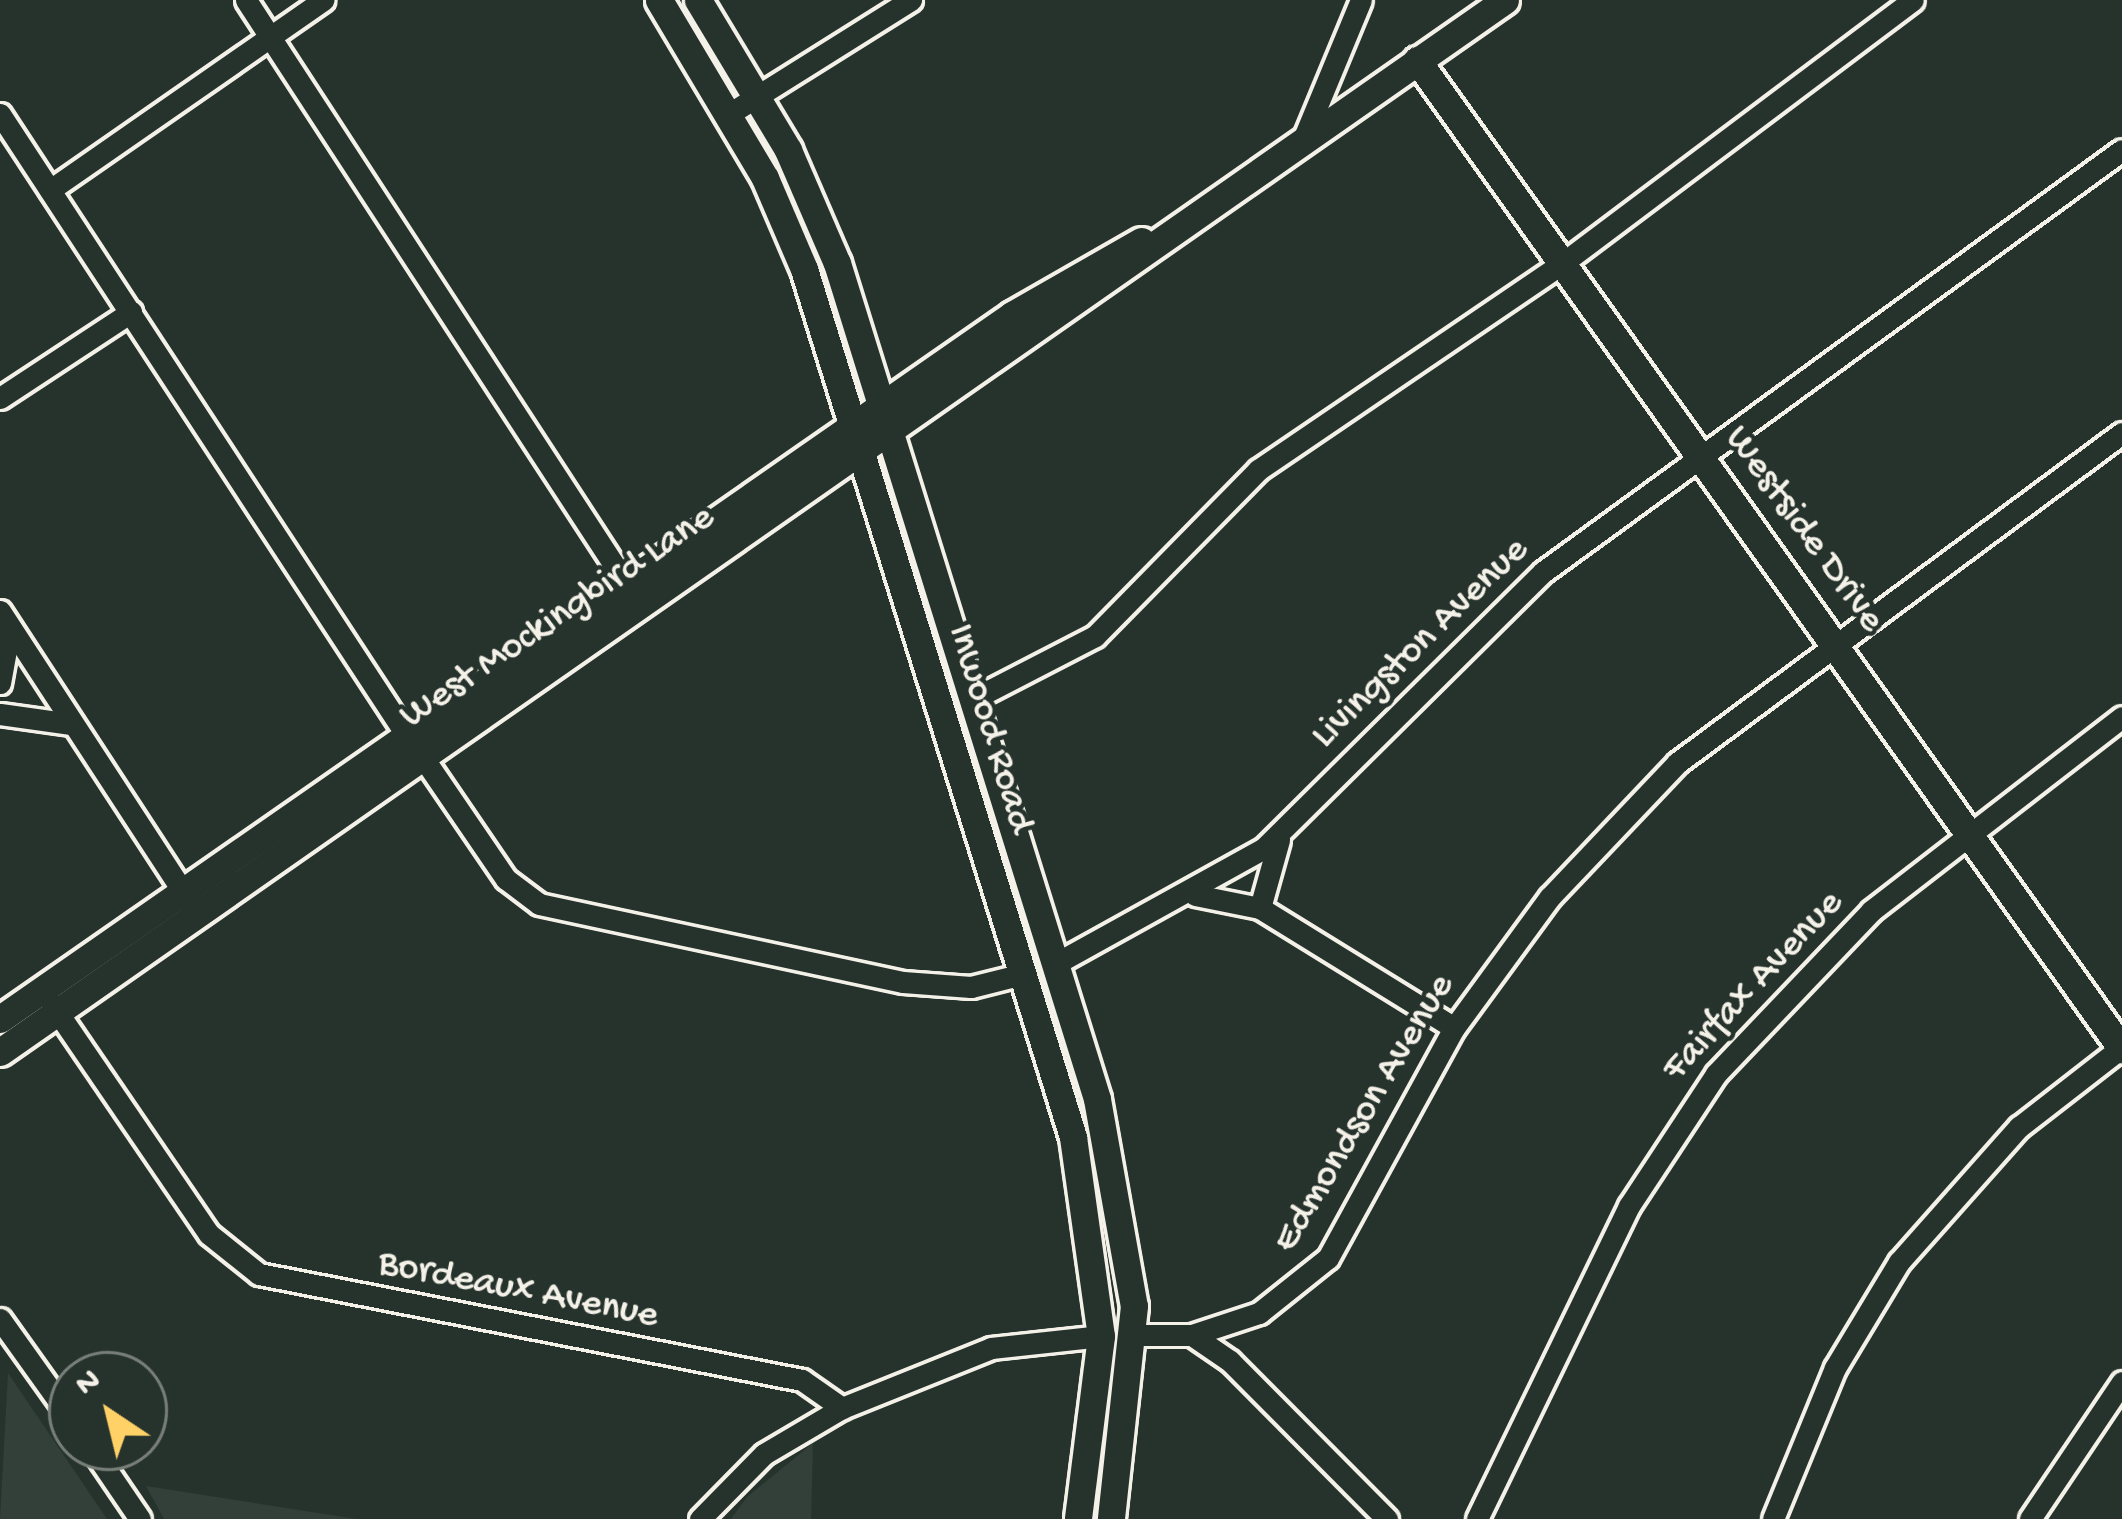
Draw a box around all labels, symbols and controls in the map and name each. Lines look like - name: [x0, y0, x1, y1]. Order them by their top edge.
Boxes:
- street label: Westside Drive: [1712, 418, 1894, 642]
- street label: West Mockingbird Lane: [392, 495, 724, 741]
- street label: Livingston Avenue: [1302, 528, 1540, 760]
- street label: Inwood Road: [935, 619, 1043, 839]
- street label: Fairfax Avenue: [1654, 882, 1854, 1092]
- street label: Edmondson Avenue: [1264, 966, 1466, 1262]
- street label: Bordeaux Avenue: [374, 1241, 662, 1341]
- north arrow: [48, 1351, 168, 1471]
- text: N: [69, 1362, 109, 1406]

